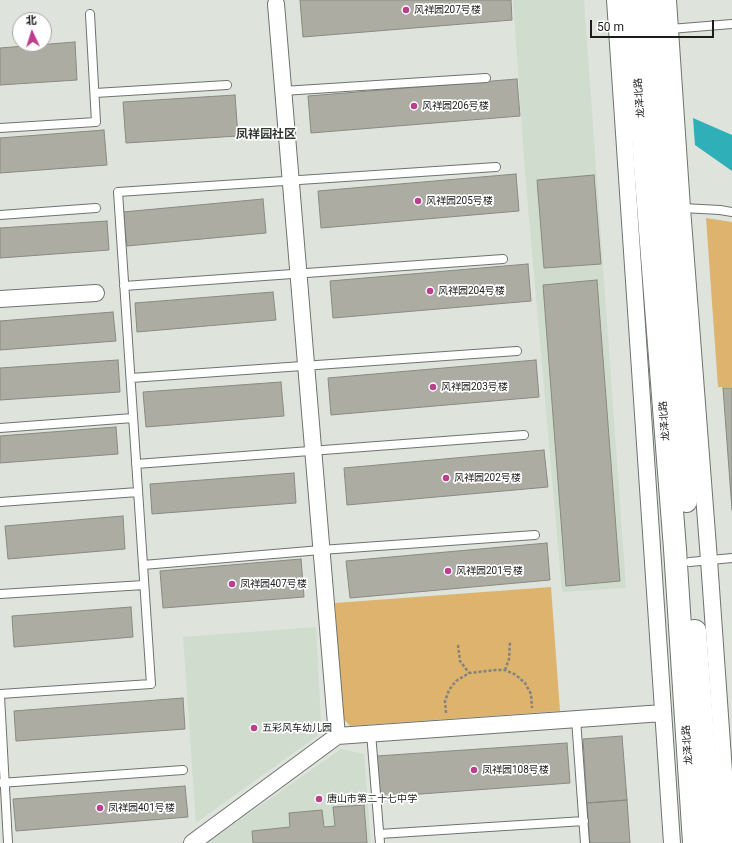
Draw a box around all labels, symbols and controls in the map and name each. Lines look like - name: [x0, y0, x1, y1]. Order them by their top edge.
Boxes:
- place label: 风祥园207号楼: [414, 4, 481, 16]
- marker: 风祥园207号楼: [401, 5, 411, 15]
- north arrow: [12, 12, 52, 52]
- scale bar: [592, 12, 716, 38]
- text: 北: [25, 14, 37, 27]
- text: 50 m: [597, 20, 624, 34]
- street label: 龙泽北路: [633, 78, 647, 118]
- place label: 风祥园206号楼: [422, 100, 489, 112]
- marker: 风祥园206号楼: [409, 101, 419, 111]
- district label: 凤祥园社区: [236, 128, 296, 142]
- place label: 风祥园205号楼: [426, 195, 493, 207]
- marker: 风祥园205号楼: [413, 196, 423, 206]
- place label: 风祥园204号楼: [438, 285, 505, 297]
- marker: 风祥园204号楼: [425, 286, 435, 296]
- place label: 风祥园203号楼: [441, 381, 508, 393]
- marker: 风祥园203号楼: [428, 382, 438, 392]
- street label: 龙泽北路: [658, 401, 672, 441]
- place label: 风祥园202号楼: [454, 472, 521, 484]
- marker: 风祥园202号楼: [441, 473, 451, 483]
- place label: 风祥园201号楼: [456, 565, 523, 577]
- marker: 风祥园201号楼: [443, 566, 453, 576]
- place label: 凤祥园407号楼: [240, 578, 307, 590]
- marker: 凤祥园407号楼: [227, 579, 237, 589]
- place label: 五彩风车幼儿园: [262, 722, 332, 734]
- marker: 五彩风车幼儿园: [249, 723, 259, 733]
- street label: 龙泽北路: [681, 725, 695, 765]
- place label: 凤祥园108号楼: [482, 764, 549, 776]
- marker: 凤祥园108号楼: [469, 765, 479, 775]
- place label: 唐山市第二十七中学: [327, 793, 417, 805]
- marker: 唐山市第二十七中学: [314, 794, 324, 804]
- place label: 凤祥园401号楼: [108, 802, 175, 814]
- marker: 凤祥园401号楼: [95, 803, 105, 813]

